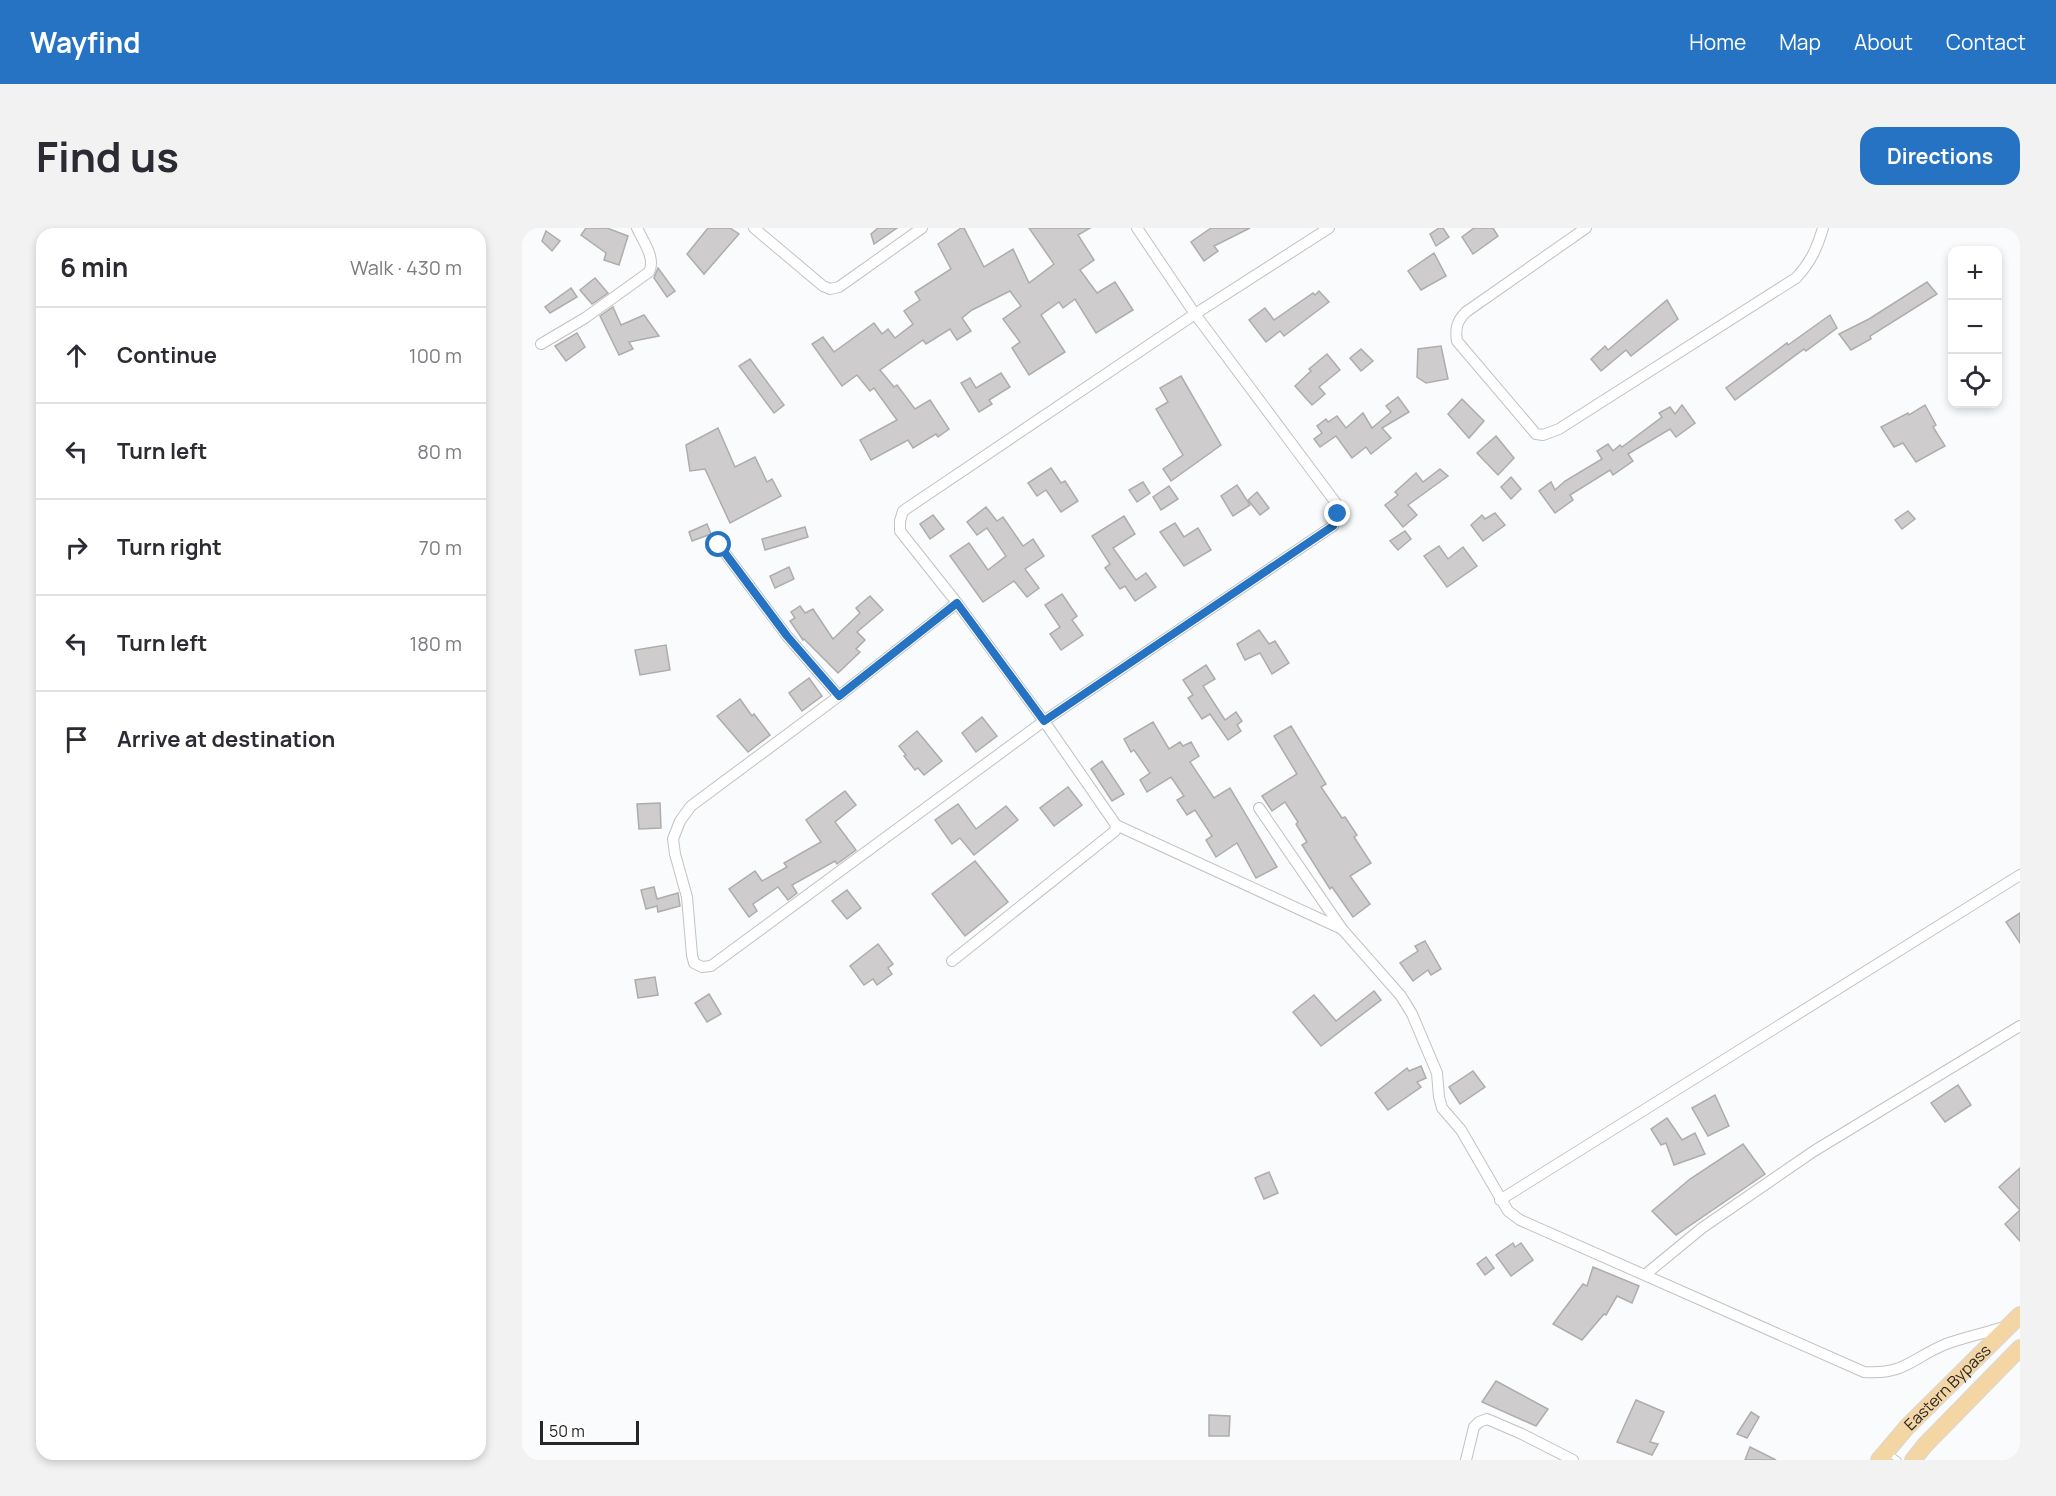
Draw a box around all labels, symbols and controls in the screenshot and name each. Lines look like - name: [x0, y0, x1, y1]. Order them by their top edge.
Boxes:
- text: Wayfind: [30, 23, 140, 61]
- text: Home: [1689, 28, 1746, 56]
- text: Map: [1779, 28, 1821, 56]
- text: About: [1854, 28, 1913, 56]
- text: Contact: [1946, 28, 2026, 56]
- text: Find us: [36, 127, 179, 185]
- button: Directions: [1860, 127, 2020, 185]
- map controls: [1948, 246, 2002, 408]
- button: +: [1948, 246, 2002, 300]
- text: 6 min: [60, 249, 128, 285]
- text: Walk · 430 m: [350, 254, 462, 281]
- button: −: [1948, 300, 2002, 354]
- icon: ahead: [60, 339, 93, 372]
- text: Continue: [117, 340, 217, 370]
- text: 100 m: [409, 342, 462, 369]
- button: locate: [1948, 354, 2002, 408]
- icon: left: [60, 435, 93, 468]
- text: Turn left: [117, 436, 207, 466]
- text: 80 m: [417, 438, 462, 465]
- route end: [1324, 500, 1350, 526]
- icon: right: [60, 531, 93, 564]
- route start: [705, 531, 731, 557]
- text: Turn right: [117, 532, 222, 562]
- text: 70 m: [419, 534, 462, 561]
- icon: left: [60, 627, 93, 660]
- text: Turn left: [117, 628, 207, 658]
- text: 180 m: [409, 630, 462, 657]
- icon: arrive: [60, 723, 93, 756]
- text: Arrive at destination: [117, 724, 335, 754]
- street label: Eastern Bypass: [1899, 1339, 1995, 1435]
- scale bar: [540, 1418, 639, 1446]
- text: 50 m: [549, 1420, 585, 1442]

